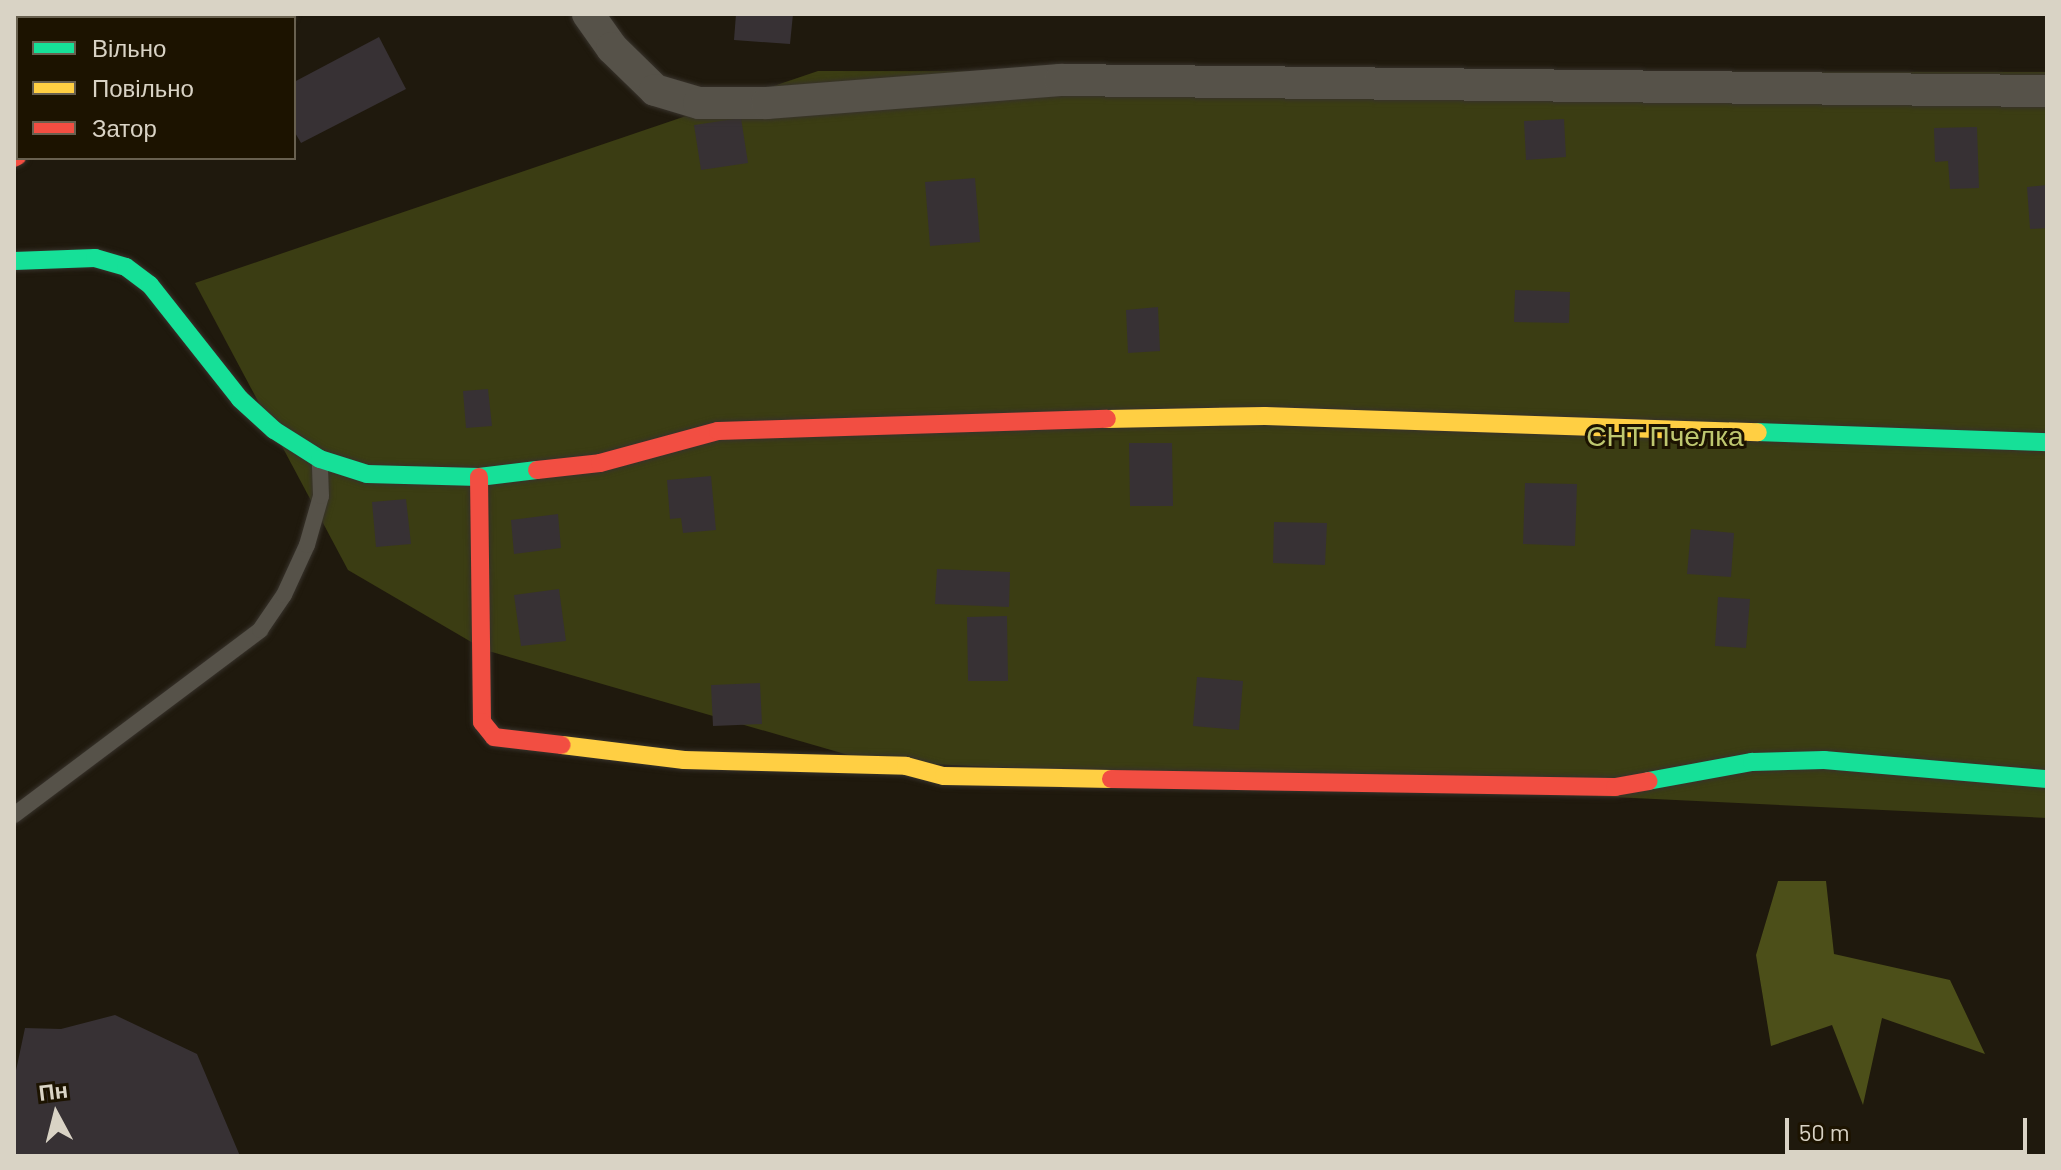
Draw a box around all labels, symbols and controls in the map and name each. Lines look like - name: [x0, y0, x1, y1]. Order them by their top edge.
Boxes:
- legend: [16, 16, 296, 160]
- text: Вільно: [92, 33, 166, 62]
- text: Повільно: [92, 73, 194, 102]
- text: Затор: [92, 113, 157, 142]
- park label: СНТ Пчелка: [1586, 418, 1744, 452]
- north arrow: [16, 1074, 96, 1154]
- text: Пн: [37, 1076, 69, 1105]
- scale bar: [1789, 1102, 2031, 1152]
- text: 50 m: [1799, 1117, 1850, 1146]

